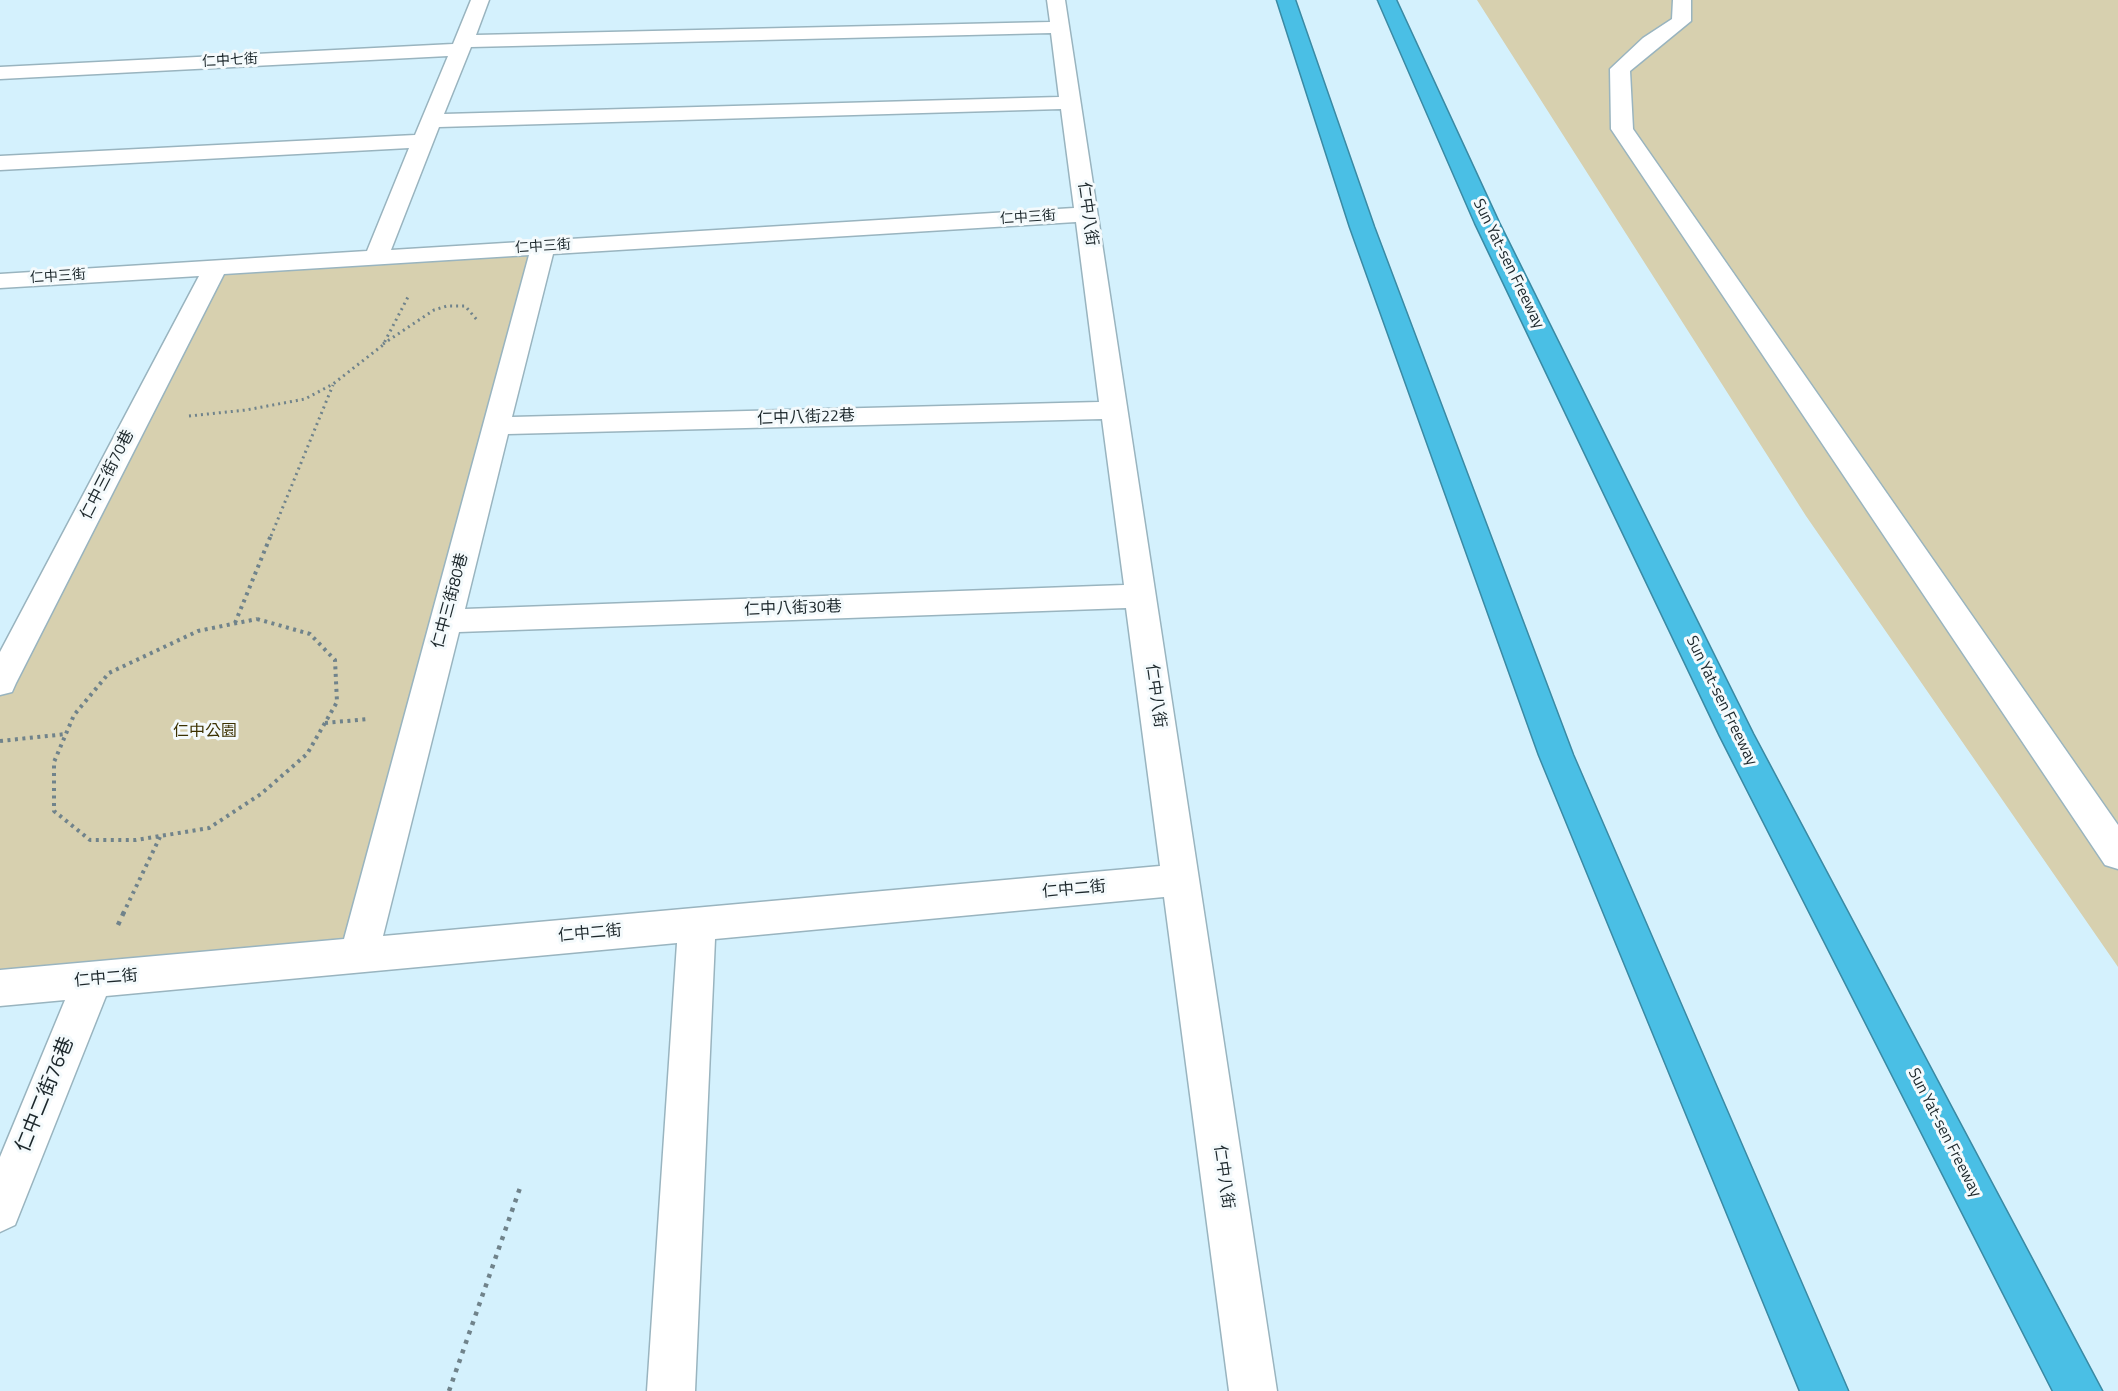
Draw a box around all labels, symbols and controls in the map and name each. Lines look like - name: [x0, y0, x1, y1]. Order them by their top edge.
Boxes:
- street label: 仁中七街: [202, 51, 258, 71]
- street label: 仁中八街: [1073, 181, 1101, 247]
- street label: Sun Yat-sen Freeway: [1468, 196, 1548, 332]
- street label: 仁中三街: [999, 208, 1057, 228]
- street label: 仁中三街: [514, 237, 572, 257]
- street label: 仁中三街: [29, 267, 87, 287]
- street label: 仁中八街22巷: [757, 407, 855, 429]
- street label: 仁中三街70巷: [77, 427, 139, 523]
- street label: 仁中三街80巷: [429, 551, 473, 651]
- street label: 仁中八街30巷: [744, 598, 842, 620]
- street label: Sun Yat-sen Freeway: [1681, 633, 1761, 769]
- street label: 仁中八街: [1141, 663, 1169, 729]
- park label: 仁中公園: [173, 722, 237, 742]
- street label: 仁中二街: [1041, 878, 1107, 902]
- street label: 仁中二街: [557, 922, 623, 946]
- street label: 仁中二街: [73, 967, 139, 991]
- street label: 仁中二街76巷: [12, 1034, 80, 1156]
- street label: Sun Yat-sen Freeway: [1903, 1065, 1985, 1201]
- street label: 仁中八街: [1209, 1144, 1237, 1210]

